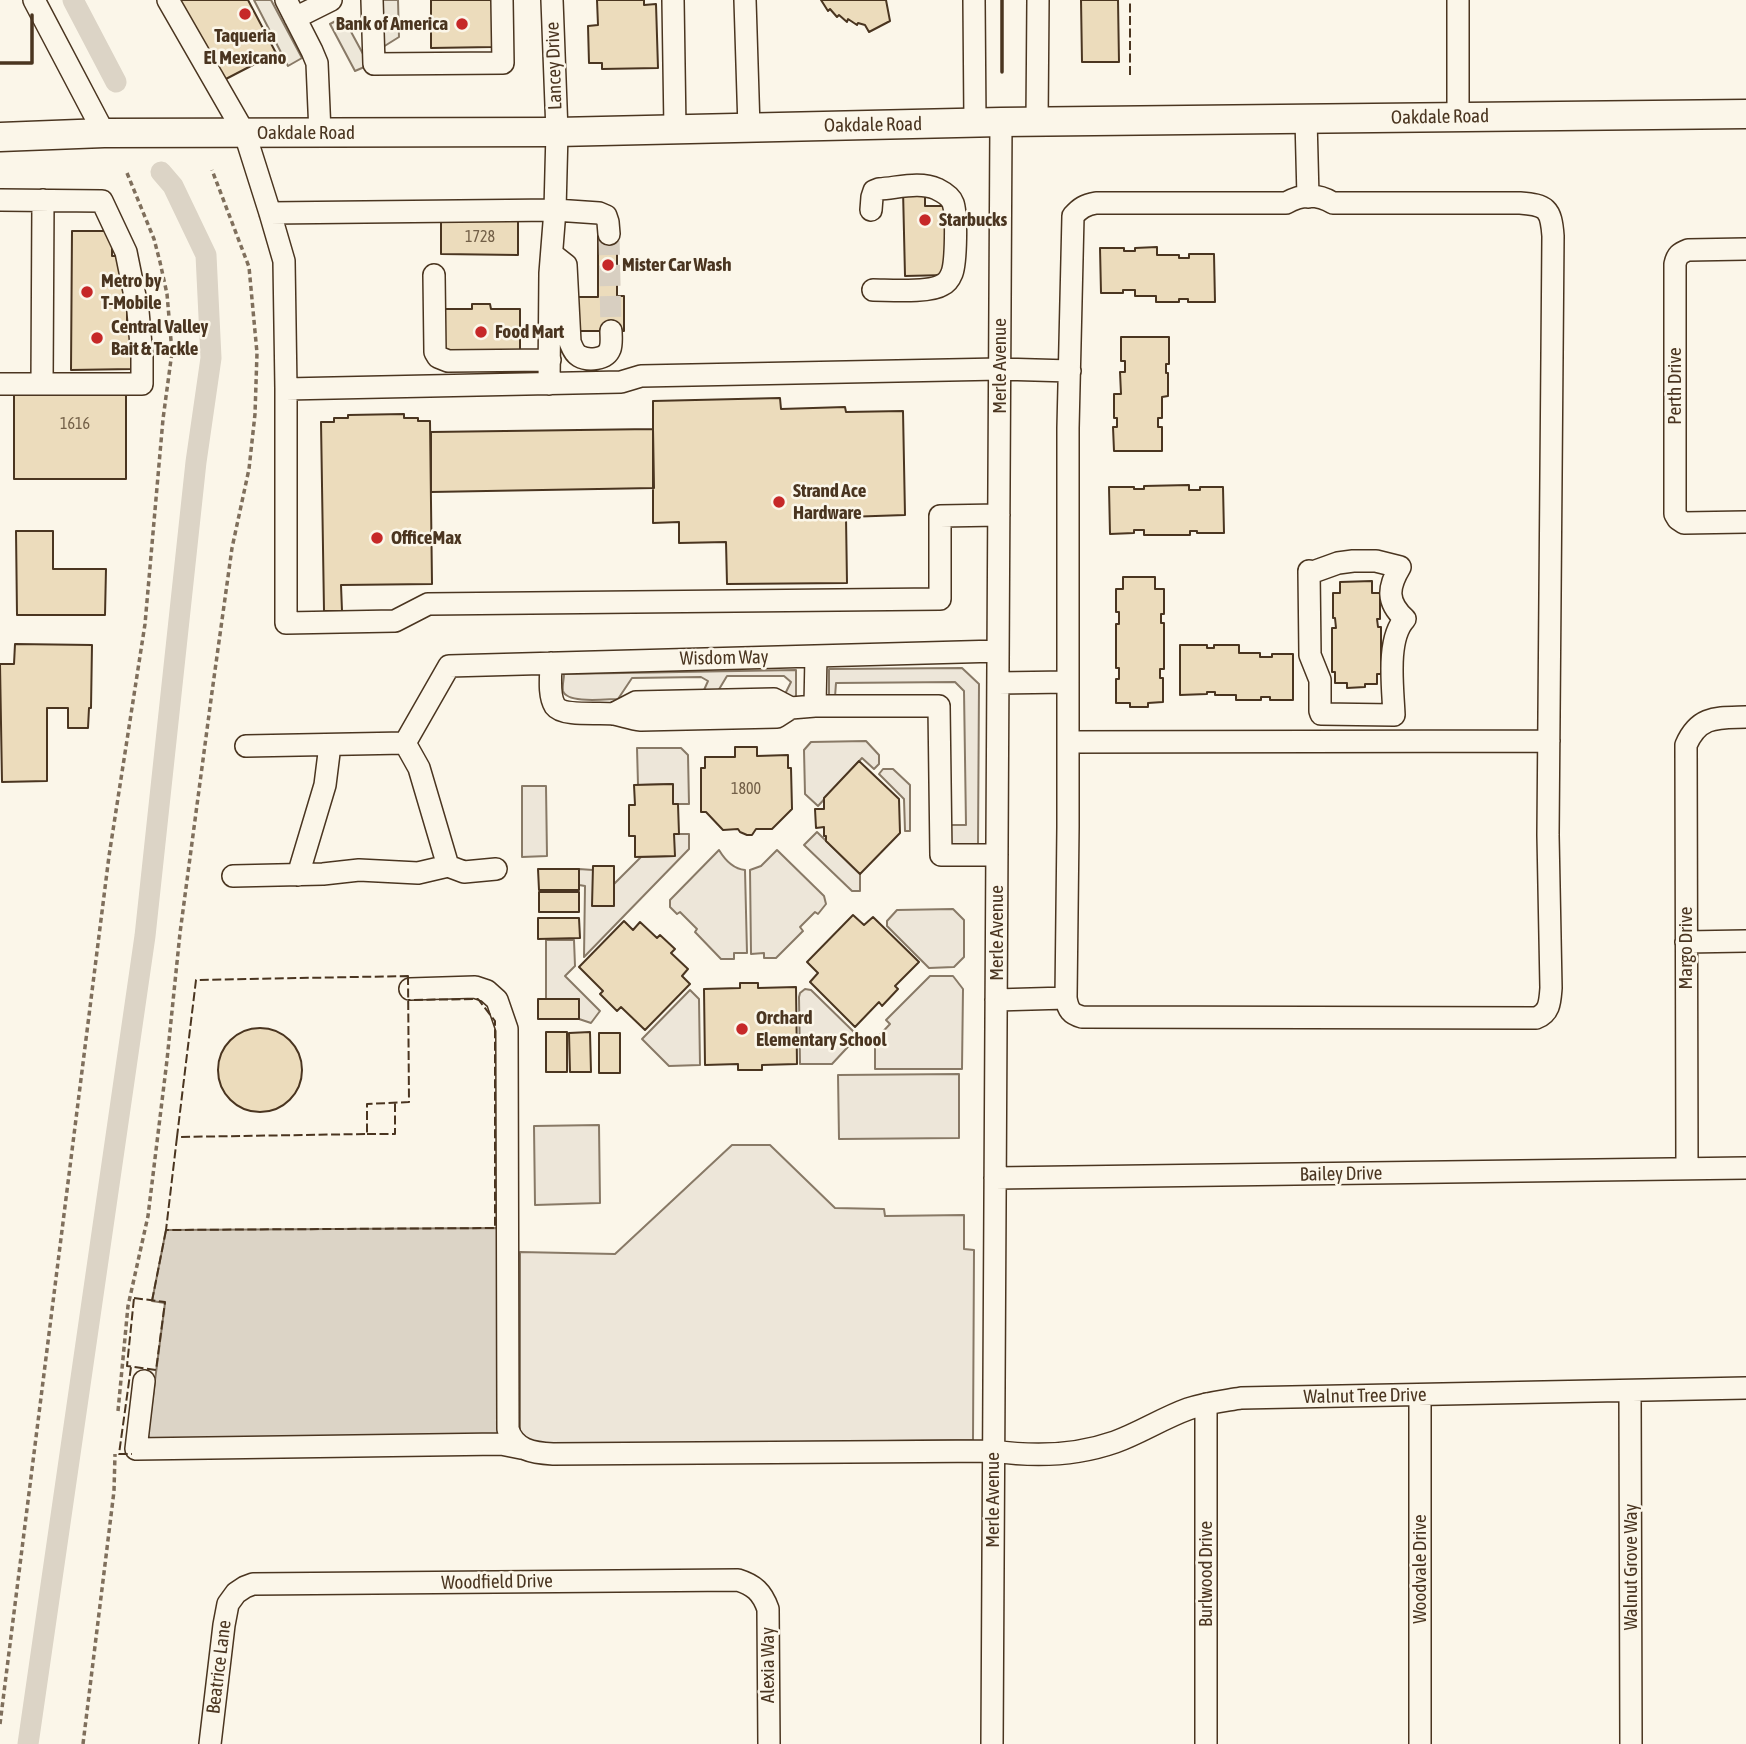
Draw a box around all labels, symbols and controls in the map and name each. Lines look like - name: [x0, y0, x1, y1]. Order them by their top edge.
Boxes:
- marker: Taqueria El Mexicano: [237, 6, 253, 22]
- place label: Bank of America: [336, 13, 448, 35]
- marker: Bank of America: [454, 16, 470, 32]
- street label: Lancey Drive: [541, 22, 567, 110]
- place label: Taqueria El Mexicano: [204, 25, 286, 69]
- street label: Oakdale Road: [1391, 105, 1489, 129]
- street label: Oakdale Road: [824, 113, 922, 137]
- street label: Oakdale Road: [257, 122, 355, 144]
- place label: Starbucks: [939, 209, 1007, 231]
- marker: Starbucks: [917, 212, 933, 228]
- house number: 1728: [465, 227, 495, 247]
- place label: Mister Car Wash: [622, 254, 731, 276]
- marker: Mister Car Wash: [600, 257, 616, 273]
- place label: Metro by T-Mobile: [101, 270, 162, 314]
- marker: Metro by T-Mobile: [79, 284, 95, 300]
- place label: Central Valley Bait & Tackle: [111, 316, 208, 360]
- street label: Merle Avenue: [989, 318, 1011, 414]
- place label: Food Mart: [495, 321, 564, 343]
- marker: Food Mart: [473, 324, 489, 340]
- marker: Central Valley Bait & Tackle: [89, 330, 105, 346]
- street label: Perth Drive: [1664, 347, 1686, 425]
- house number: 1616: [60, 414, 90, 434]
- place label: Strand Ace Hardware: [793, 480, 866, 524]
- marker: Strand Ace Hardware: [771, 494, 787, 510]
- place label: OfficeMax: [391, 527, 462, 549]
- marker: OfficeMax: [369, 530, 385, 546]
- street label: Wisdom Way: [679, 646, 769, 670]
- house number: 1800: [731, 779, 761, 799]
- street label: Merle Avenue: [986, 885, 1008, 981]
- street label: Margo Drive: [1675, 907, 1697, 989]
- place label: Orchard Elementary School: [756, 1007, 887, 1051]
- marker: Orchard Elementary School: [734, 1021, 750, 1037]
- street label: Bailey Drive: [1299, 1162, 1383, 1186]
- street label: Walnut Tree Drive: [1303, 1384, 1427, 1408]
- street label: Merle Avenue: [982, 1452, 1004, 1548]
- street label: Walnut Grove Way: [1620, 1504, 1642, 1630]
- street label: Woodvale Drive: [1409, 1514, 1431, 1624]
- street label: Burlwood Drive: [1195, 1521, 1217, 1627]
- street label: Woodfield Drive: [441, 1570, 553, 1594]
- street label: Beatrice Lane: [202, 1619, 236, 1715]
- street label: Alexia Way: [757, 1627, 779, 1703]

